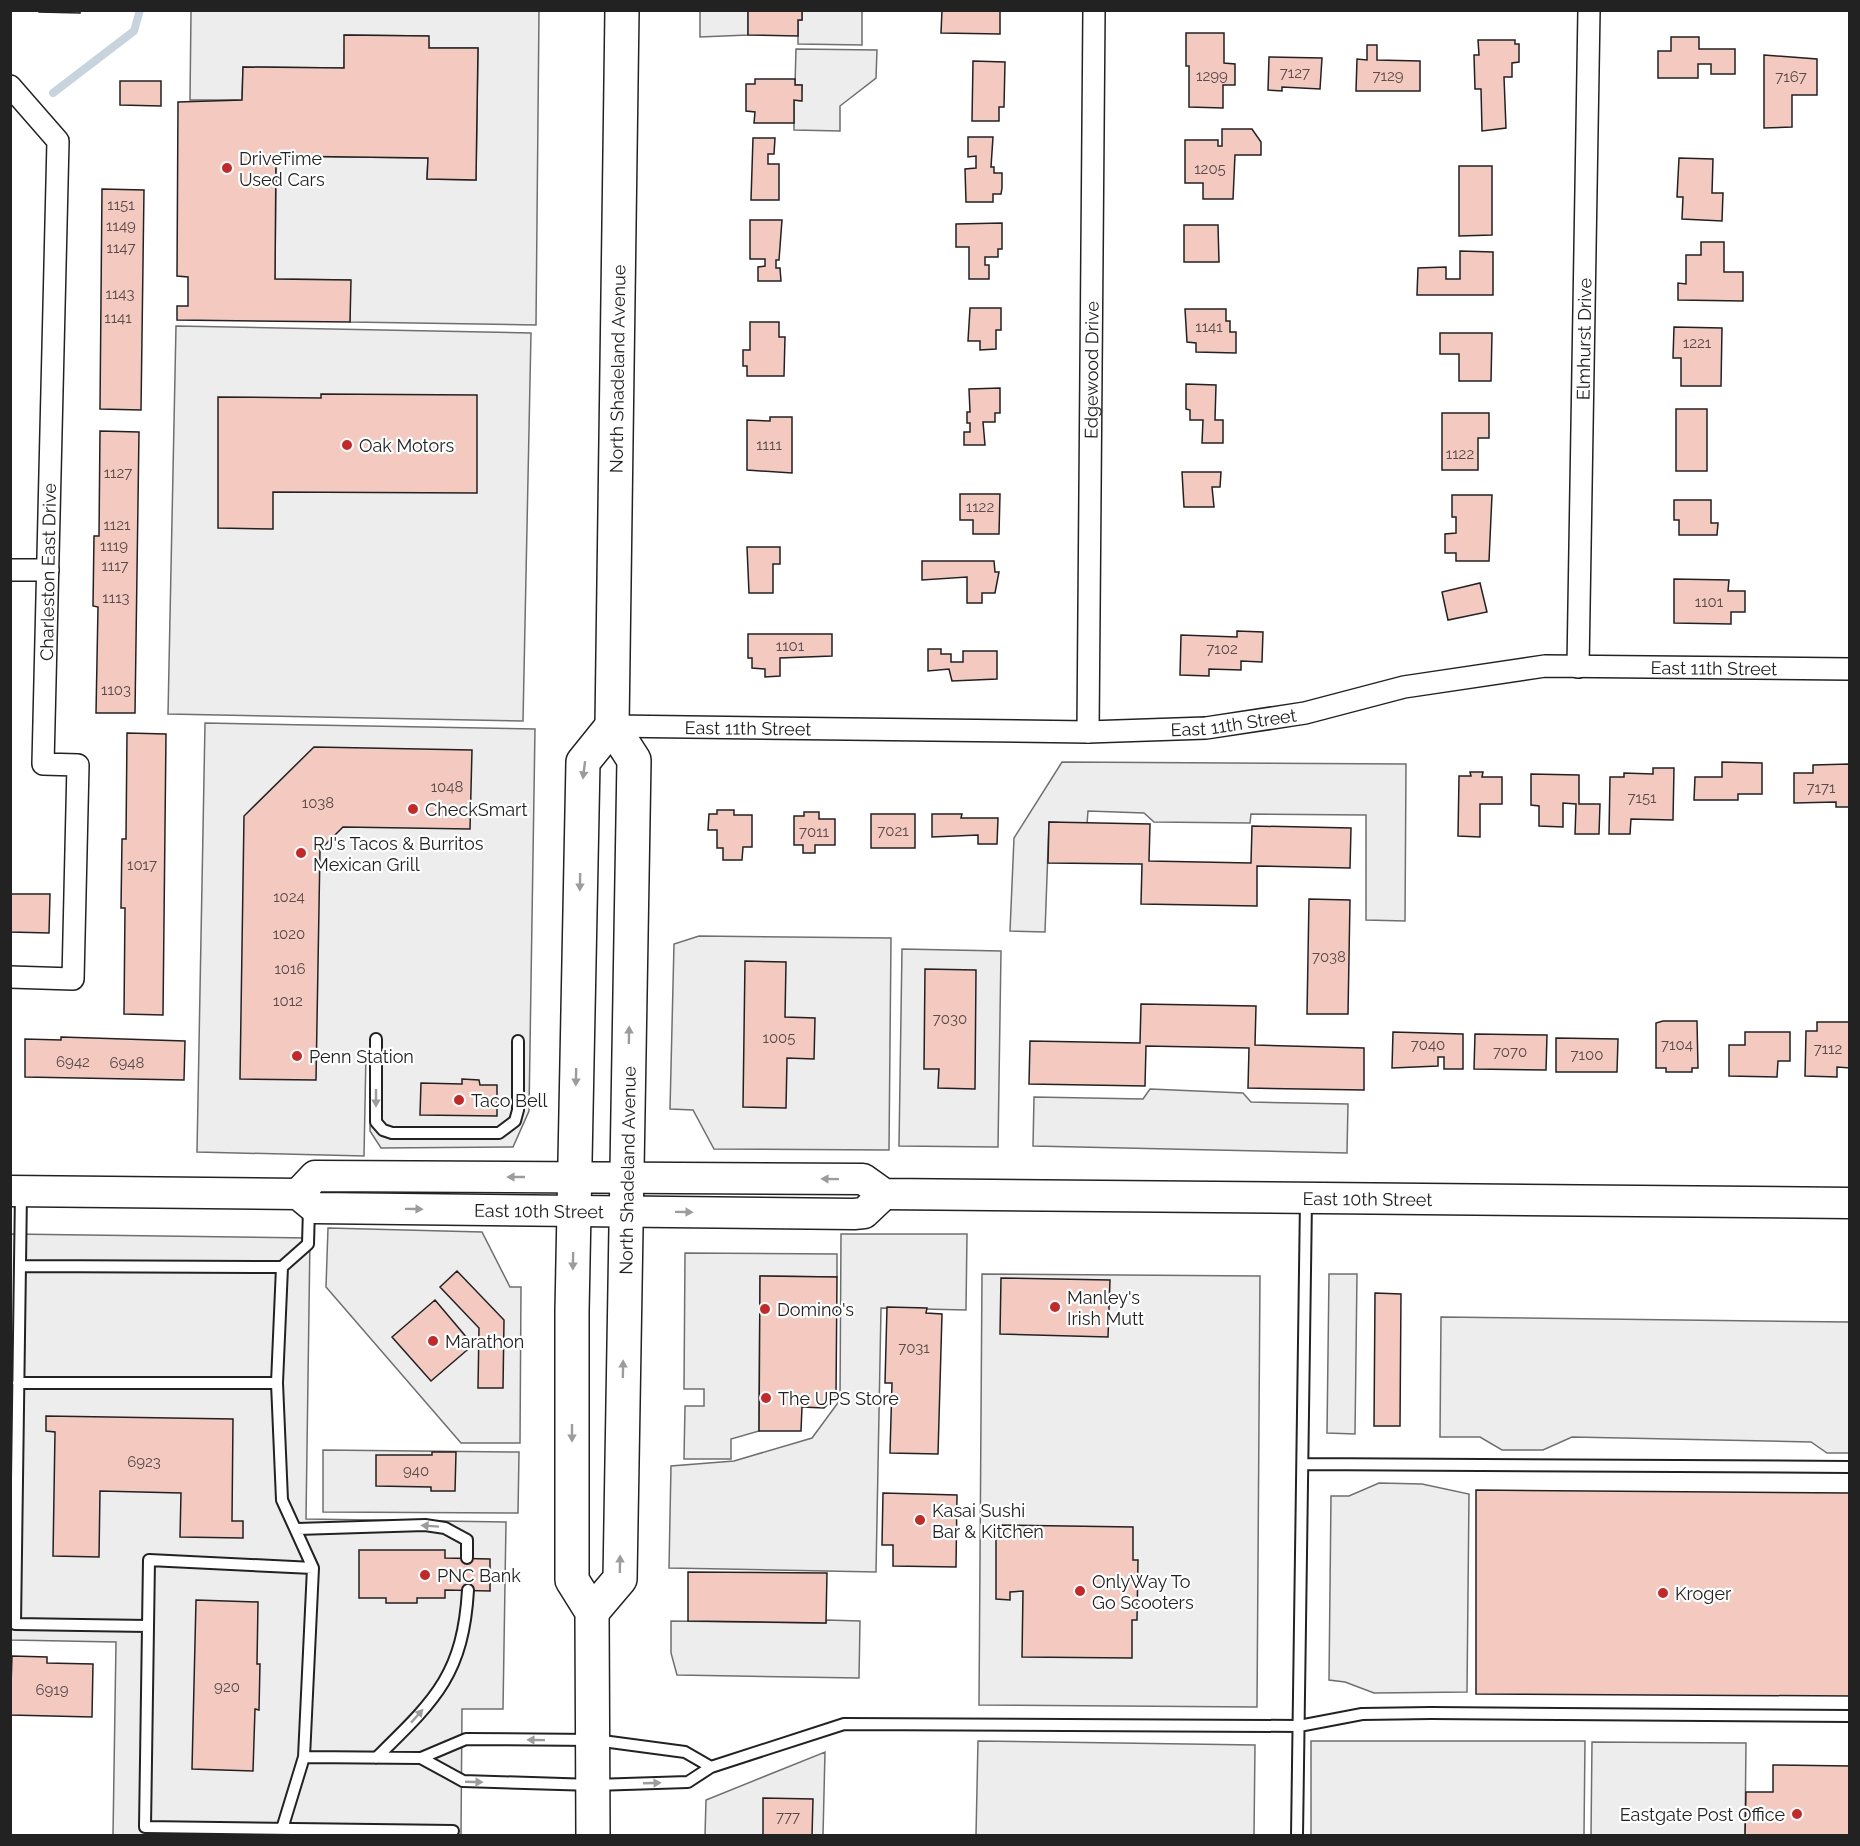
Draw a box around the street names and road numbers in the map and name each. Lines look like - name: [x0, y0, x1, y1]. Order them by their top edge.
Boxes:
- street label: North Shadeland Avenue: [605, 264, 629, 473]
- street label: Elmhurst Drive: [1572, 277, 1595, 400]
- street label: Edgewood Drive: [1080, 301, 1102, 439]
- street label: Charleston East Drive: [36, 483, 60, 661]
- street label: East 11th Street: [1650, 657, 1777, 679]
- street label: East 11th Street: [1170, 704, 1298, 740]
- street label: East 11th Street: [685, 716, 811, 739]
- street label: North Shadeland Avenue: [615, 1065, 639, 1275]
- street label: East 10th Street: [1302, 1187, 1432, 1210]
- street label: East 10th Street: [474, 1199, 604, 1222]

